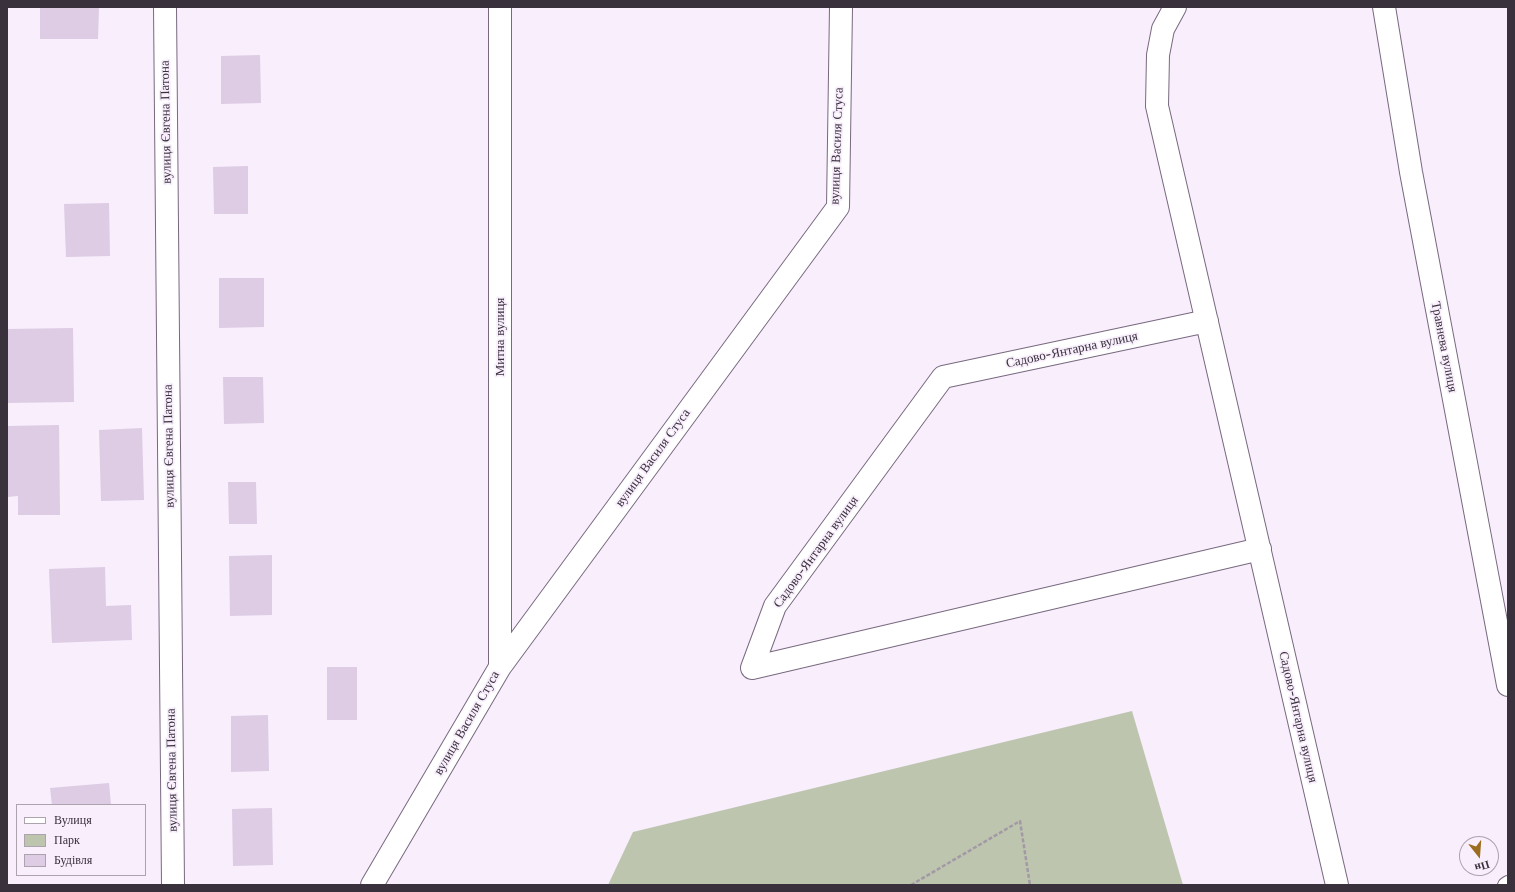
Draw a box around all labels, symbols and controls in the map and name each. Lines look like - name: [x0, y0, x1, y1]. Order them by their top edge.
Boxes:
- street label: вулиця Євгена Патона: [157, 60, 175, 184]
- street label: вулиця Василя Стуса: [827, 87, 847, 205]
- street label: Митна вулиця: [492, 298, 508, 376]
- street label: Травнева вулиця: [1428, 300, 1460, 394]
- street label: Садово-Янтарна вулиця: [1005, 328, 1139, 372]
- street label: вулиця Євгена Патона: [160, 384, 178, 508]
- street label: вулиця Василя Стуса: [612, 406, 694, 510]
- street label: Садово-Янтарна вулиця: [770, 493, 862, 611]
- street label: Садово-Янтарна вулиця: [1275, 650, 1321, 784]
- street label: вулиця Василя Стуса: [431, 668, 503, 778]
- street label: вулиця Євгена Патона: [163, 708, 181, 832]
- legend: [16, 804, 146, 876]
- text: Вулиця: [54, 812, 92, 827]
- text: Парк: [54, 832, 80, 847]
- north arrow: [1459, 836, 1499, 876]
- text: Будівля: [54, 852, 92, 867]
- text: Пн: [1473, 858, 1491, 875]

